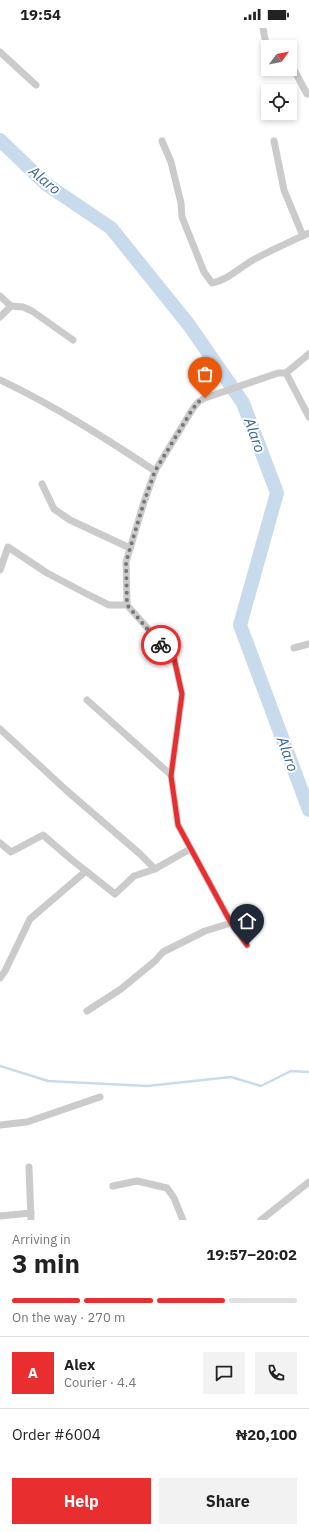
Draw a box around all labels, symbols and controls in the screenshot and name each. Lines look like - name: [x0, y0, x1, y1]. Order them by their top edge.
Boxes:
- text: 19:54: [20, 5, 61, 24]
- north arrow: [261, 40, 297, 76]
- map controls: [261, 40, 297, 120]
- button: locate: [261, 84, 297, 120]
- water label: Alaro: [24, 161, 65, 199]
- pin: [188, 357, 222, 398]
- icon: bag: [194, 363, 216, 385]
- water label: Alaro: [240, 414, 270, 455]
- courier: [141, 625, 181, 665]
- icon: bike: [150, 634, 172, 656]
- water label: Alaro: [273, 733, 303, 774]
- pin: [230, 904, 264, 945]
- icon: home: [236, 910, 258, 932]
- text: Arriving in: [12, 1231, 71, 1248]
- text: 19:57–20:02: [206, 1245, 297, 1264]
- text: 3 min: [12, 1246, 80, 1280]
- text: On the way · 270 m: [12, 1309, 125, 1326]
- button: chat: [203, 1352, 245, 1394]
- button: phone: [255, 1352, 297, 1394]
- text: Alex: [64, 1355, 95, 1374]
- text: A: [28, 1363, 38, 1382]
- text: Courier · 4.4: [64, 1374, 136, 1391]
- text: Order #6004: [12, 1425, 101, 1444]
- text: ₦20,100: [236, 1425, 297, 1444]
- button: Help: [12, 1478, 151, 1524]
- button: Share: [159, 1478, 297, 1524]

